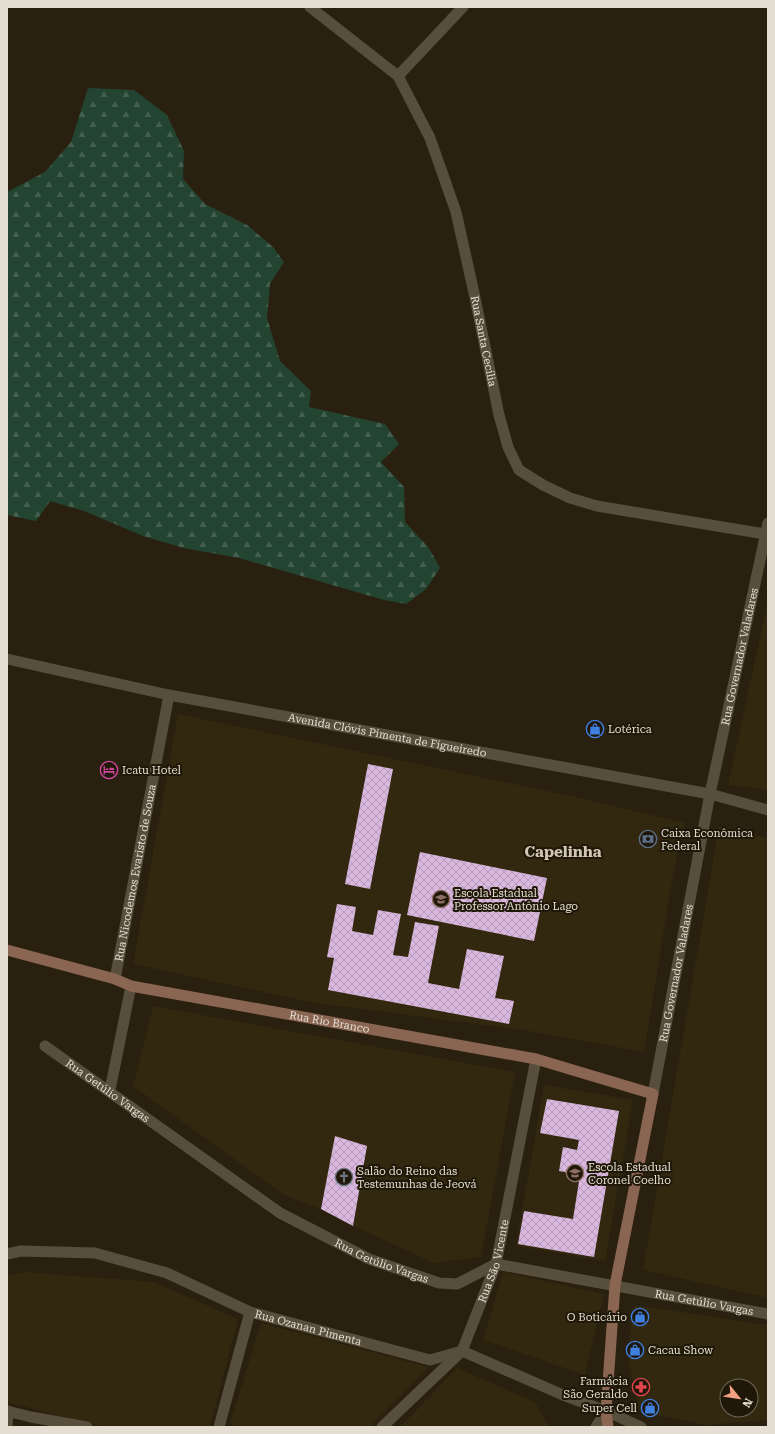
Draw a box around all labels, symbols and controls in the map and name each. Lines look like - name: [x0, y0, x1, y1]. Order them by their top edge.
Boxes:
- street label: Rua Santa Cecília: [468, 294, 499, 388]
- street label: Rua Governador Valadares: [719, 587, 761, 727]
- street label: Avenida Clóvis Pimenta de Figueiredo: [287, 711, 488, 760]
- shop icon: Lotérica: [585, 719, 605, 739]
- place label: Lotérica: [608, 723, 652, 736]
- hotel icon: Icatu Hotel: [99, 760, 119, 780]
- place label: Icatu Hotel: [122, 764, 181, 777]
- street label: Rua Nicodemos Evaristo de Souza: [112, 783, 159, 963]
- place label: Caixa Econômica Federal: [661, 827, 753, 853]
- bank icon: Caixa Econômica Federal: [638, 829, 658, 849]
- district label: Capelinha: [525, 843, 602, 861]
- place label: Escola Estadual Professor Antônio Lago: [454, 887, 578, 913]
- school or university icon: Escola Estadual Professor Antônio Lago: [431, 889, 451, 909]
- street label: Rua Governador Valadares: [657, 903, 696, 1043]
- street label: Rua Rio Branco: [288, 1009, 371, 1036]
- street label: Rua Getúlio Vargas: [63, 1057, 152, 1125]
- place label: Escola Estadual Coronel Coelho: [588, 1161, 672, 1187]
- school or university icon: Escola Estadual Coronel Coelho: [565, 1163, 585, 1183]
- place label: Salão do Reino das Testemunhas de Jeová: [357, 1165, 476, 1191]
- church icon: Salão do Reino das Testemunhas de Jeová: [334, 1167, 354, 1187]
- street label: Rua São Vicente: [476, 1218, 512, 1305]
- street label: Rua Getúlio Vargas: [332, 1236, 430, 1286]
- street label: Rua Getúlio Vargas: [654, 1287, 754, 1318]
- shop icon: O Boticário: [630, 1307, 650, 1327]
- street label: Rua Ozanan Pimenta: [253, 1308, 363, 1348]
- place label: O Boticário: [567, 1311, 627, 1324]
- shop icon: Cacau Show: [625, 1340, 645, 1360]
- place label: Cacau Show: [648, 1344, 714, 1357]
- place label: Farmácia São Geraldo: [563, 1375, 628, 1401]
- pharmacy icon: Farmácia São Geraldo: [631, 1377, 651, 1397]
- north arrow: [719, 1378, 759, 1418]
- text: N: [739, 1396, 755, 1410]
- shop icon: Super Cell: [640, 1398, 660, 1418]
- place label: Super Cell: [582, 1402, 638, 1415]

